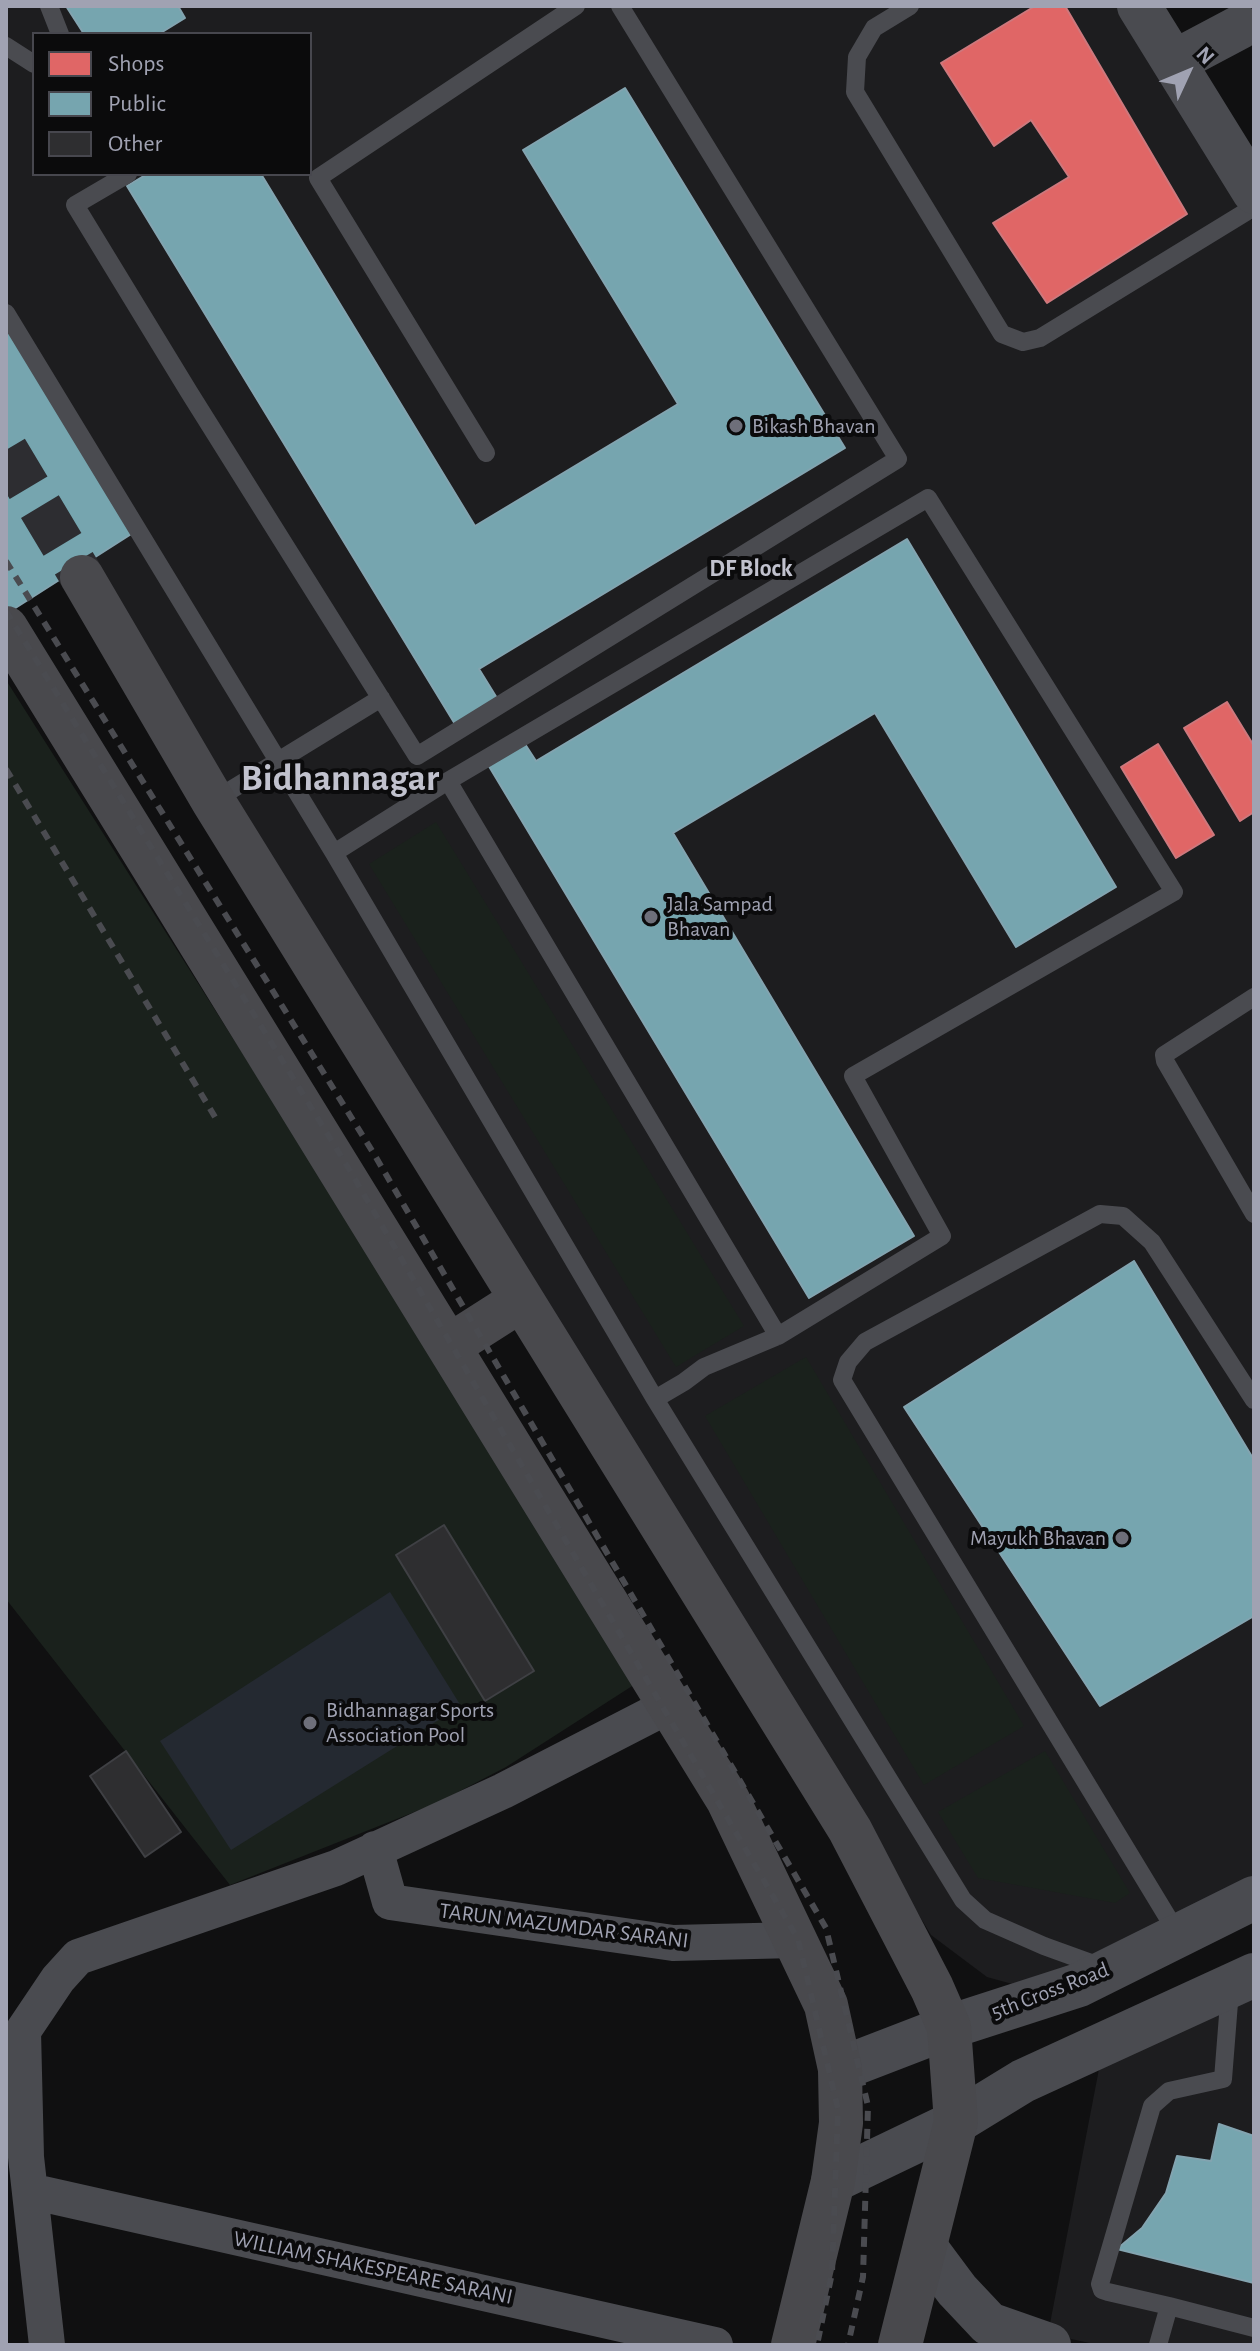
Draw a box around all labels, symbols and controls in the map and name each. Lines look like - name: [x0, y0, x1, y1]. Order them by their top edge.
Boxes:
- legend: [32, 32, 312, 176]
- north arrow: [1148, 32, 1228, 112]
- text: N: [1192, 42, 1218, 68]
- text: Shops: [108, 52, 164, 76]
- text: Public: [108, 92, 166, 116]
- text: Other: [108, 132, 162, 156]
- place label: Bikash Bhavan: [752, 413, 875, 439]
- marker: Bikash Bhavan: [727, 417, 745, 435]
- district label: DF Block: [709, 555, 793, 583]
- district label: Bidhannagar: [241, 756, 439, 802]
- place label: Jala Sampad Bhavan: [667, 891, 773, 942]
- marker: Jala Sampad Bhavan: [642, 908, 660, 926]
- place label: Mayukh Bhavan: [970, 1525, 1106, 1551]
- marker: Mayukh Bhavan: [1113, 1529, 1131, 1547]
- place label: Bidhannagar Sports Association Pool: [326, 1697, 494, 1748]
- marker: Bidhannagar Sports Association Pool: [301, 1714, 319, 1732]
- street label: TARUN MAZUMDAR SARANI: [438, 1898, 690, 1954]
- street label: 5th Cross Road: [987, 1956, 1113, 2026]
- street label: WILLIAM SHAKESPEARE SARANI: [231, 2225, 515, 2311]

